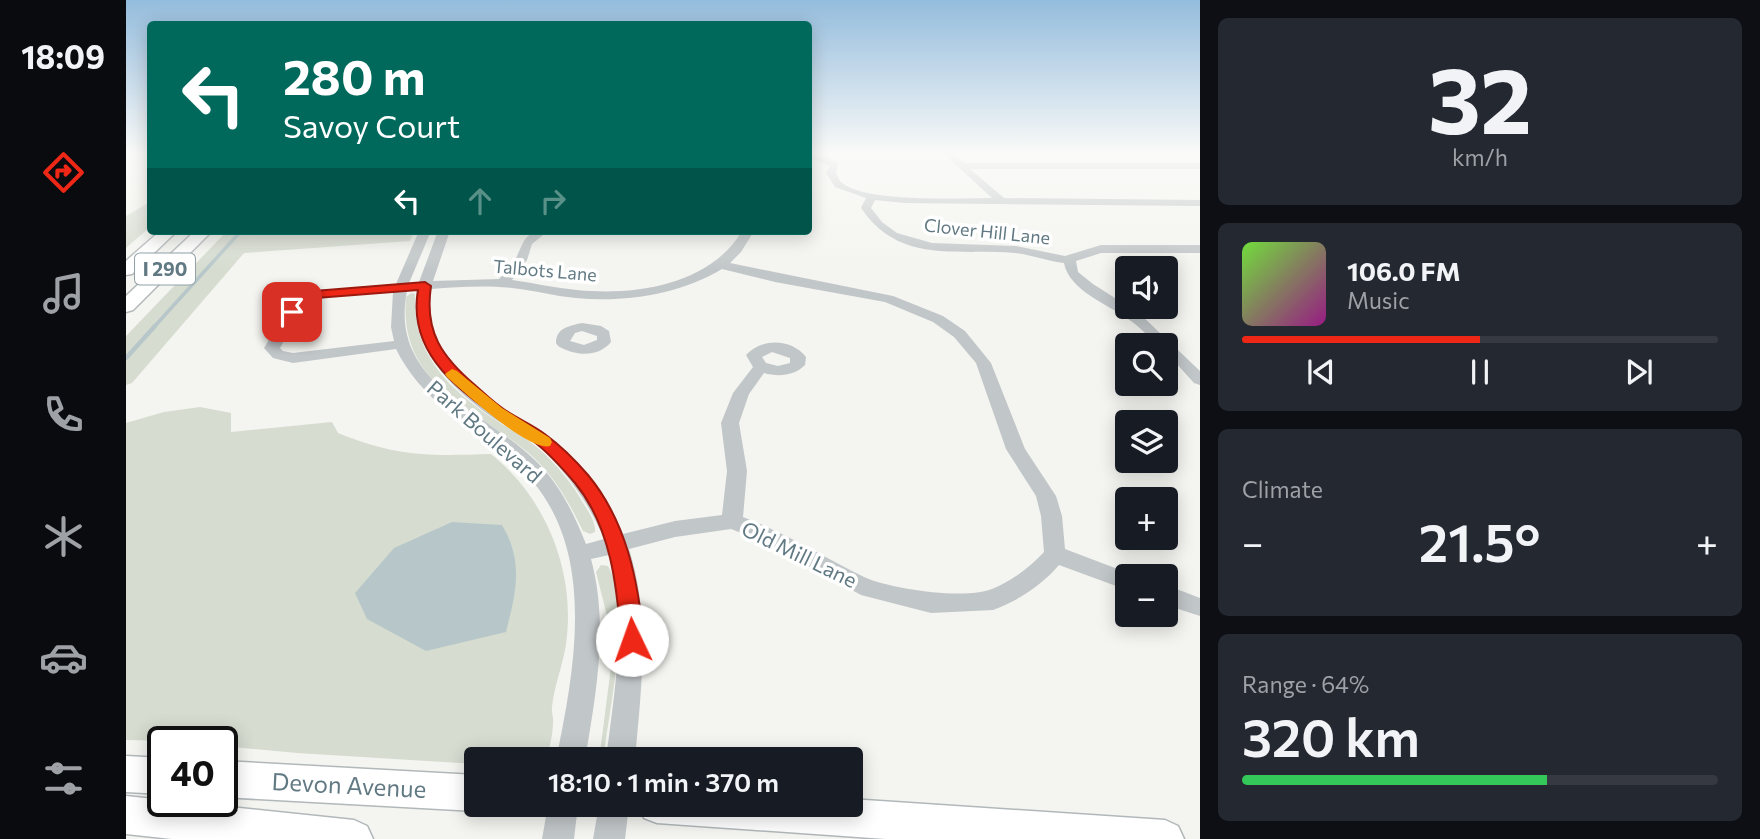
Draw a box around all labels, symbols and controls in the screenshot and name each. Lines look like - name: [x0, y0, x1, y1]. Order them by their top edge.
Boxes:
- text: 18:09: [21, 36, 105, 76]
- text: 32: [1428, 41, 1532, 153]
- text: 280 m: [283, 45, 426, 105]
- icon: left: [168, 49, 259, 140]
- text: Savoy Court: [283, 105, 460, 145]
- text: km/h: [1452, 143, 1508, 171]
- icon: directions: [39, 148, 88, 197]
- icon: left: [388, 182, 426, 220]
- icon: ahead: [461, 182, 499, 220]
- icon: right: [534, 182, 572, 220]
- street label: Clover Hill Lane: [923, 213, 1051, 249]
- road number: I 290: [135, 254, 195, 284]
- street label: Talbots Lane: [492, 255, 598, 285]
- text: 106.0 FM: [1347, 255, 1461, 286]
- map controls: [1115, 256, 1178, 627]
- button: sound: [1115, 256, 1178, 319]
- icon: music: [39, 269, 88, 318]
- pin: [262, 282, 322, 342]
- text: Music: [1347, 286, 1410, 314]
- icon: arrive: [273, 293, 311, 331]
- button: search: [1115, 333, 1178, 396]
- icon: previous: [1302, 353, 1340, 391]
- icon: pause: [1461, 353, 1499, 391]
- icon: next: [1620, 353, 1658, 391]
- street label: Park Boulevard: [423, 374, 547, 487]
- icon: phone: [39, 390, 88, 439]
- button: layers: [1115, 410, 1178, 473]
- text: Climate: [1242, 475, 1323, 503]
- button: +: [1115, 487, 1178, 550]
- text: 21.5°: [1419, 509, 1540, 573]
- icon: climate: [39, 512, 88, 561]
- street label: Old Mill Lane: [738, 515, 861, 592]
- text: −: [1242, 518, 1264, 565]
- text: +: [1696, 518, 1718, 565]
- button: −: [1115, 564, 1178, 627]
- position arrow: [595, 603, 669, 677]
- icon: car: [39, 633, 88, 682]
- text: Range · 64%: [1242, 670, 1369, 698]
- text: 320 km: [1242, 704, 1420, 768]
- speed limit sign: 40: [147, 726, 238, 817]
- icon: filters: [39, 754, 88, 803]
- street label: Devon Avenue: [271, 766, 427, 803]
- text: 18:10 · 1 min · 370 m: [548, 766, 779, 797]

